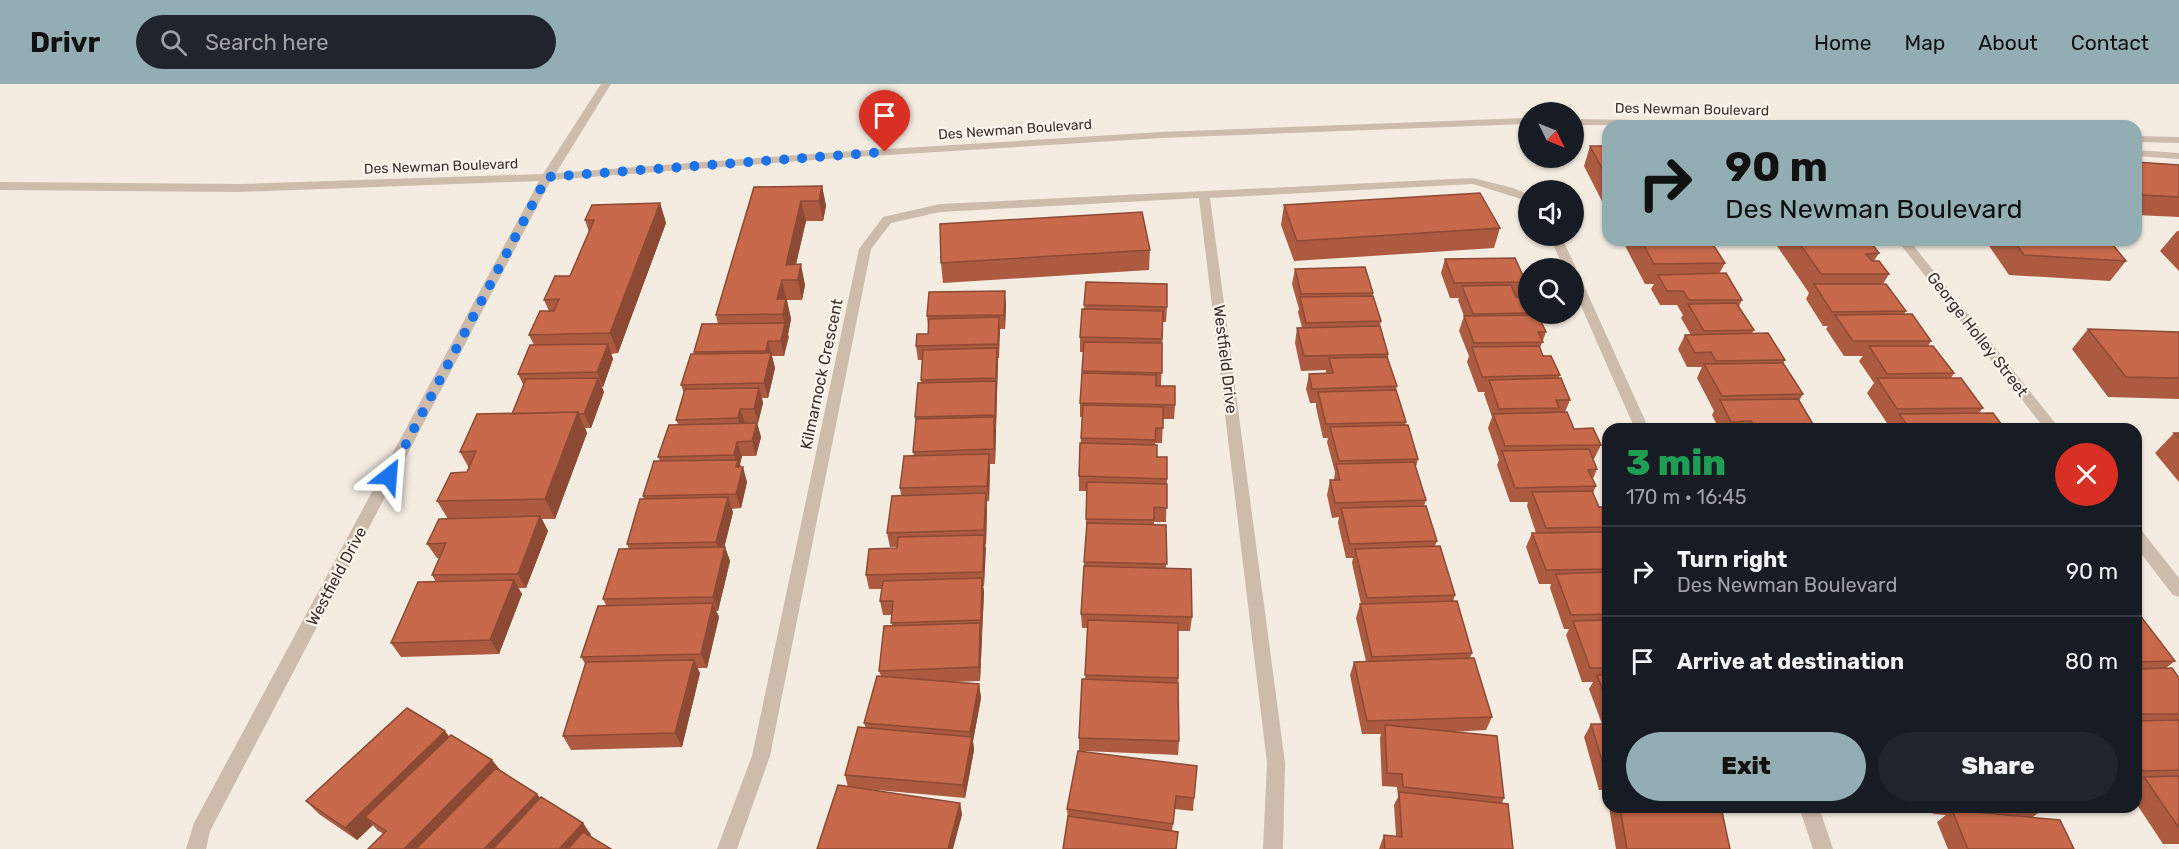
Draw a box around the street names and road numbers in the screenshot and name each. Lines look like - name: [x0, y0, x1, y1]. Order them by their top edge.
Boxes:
- street label: Des Newman Boulevard: [1615, 100, 1769, 119]
- street label: Des Newman Boulevard: [937, 116, 1093, 143]
- street label: Des Newman Boulevard: [364, 155, 518, 178]
- street label: George Holley Street: [1923, 268, 2032, 400]
- street label: Kilmarnock Crescent: [796, 297, 847, 451]
- street label: Westfield Drive: [1209, 304, 1242, 415]
- street label: Westfield Drive: [302, 523, 371, 629]

